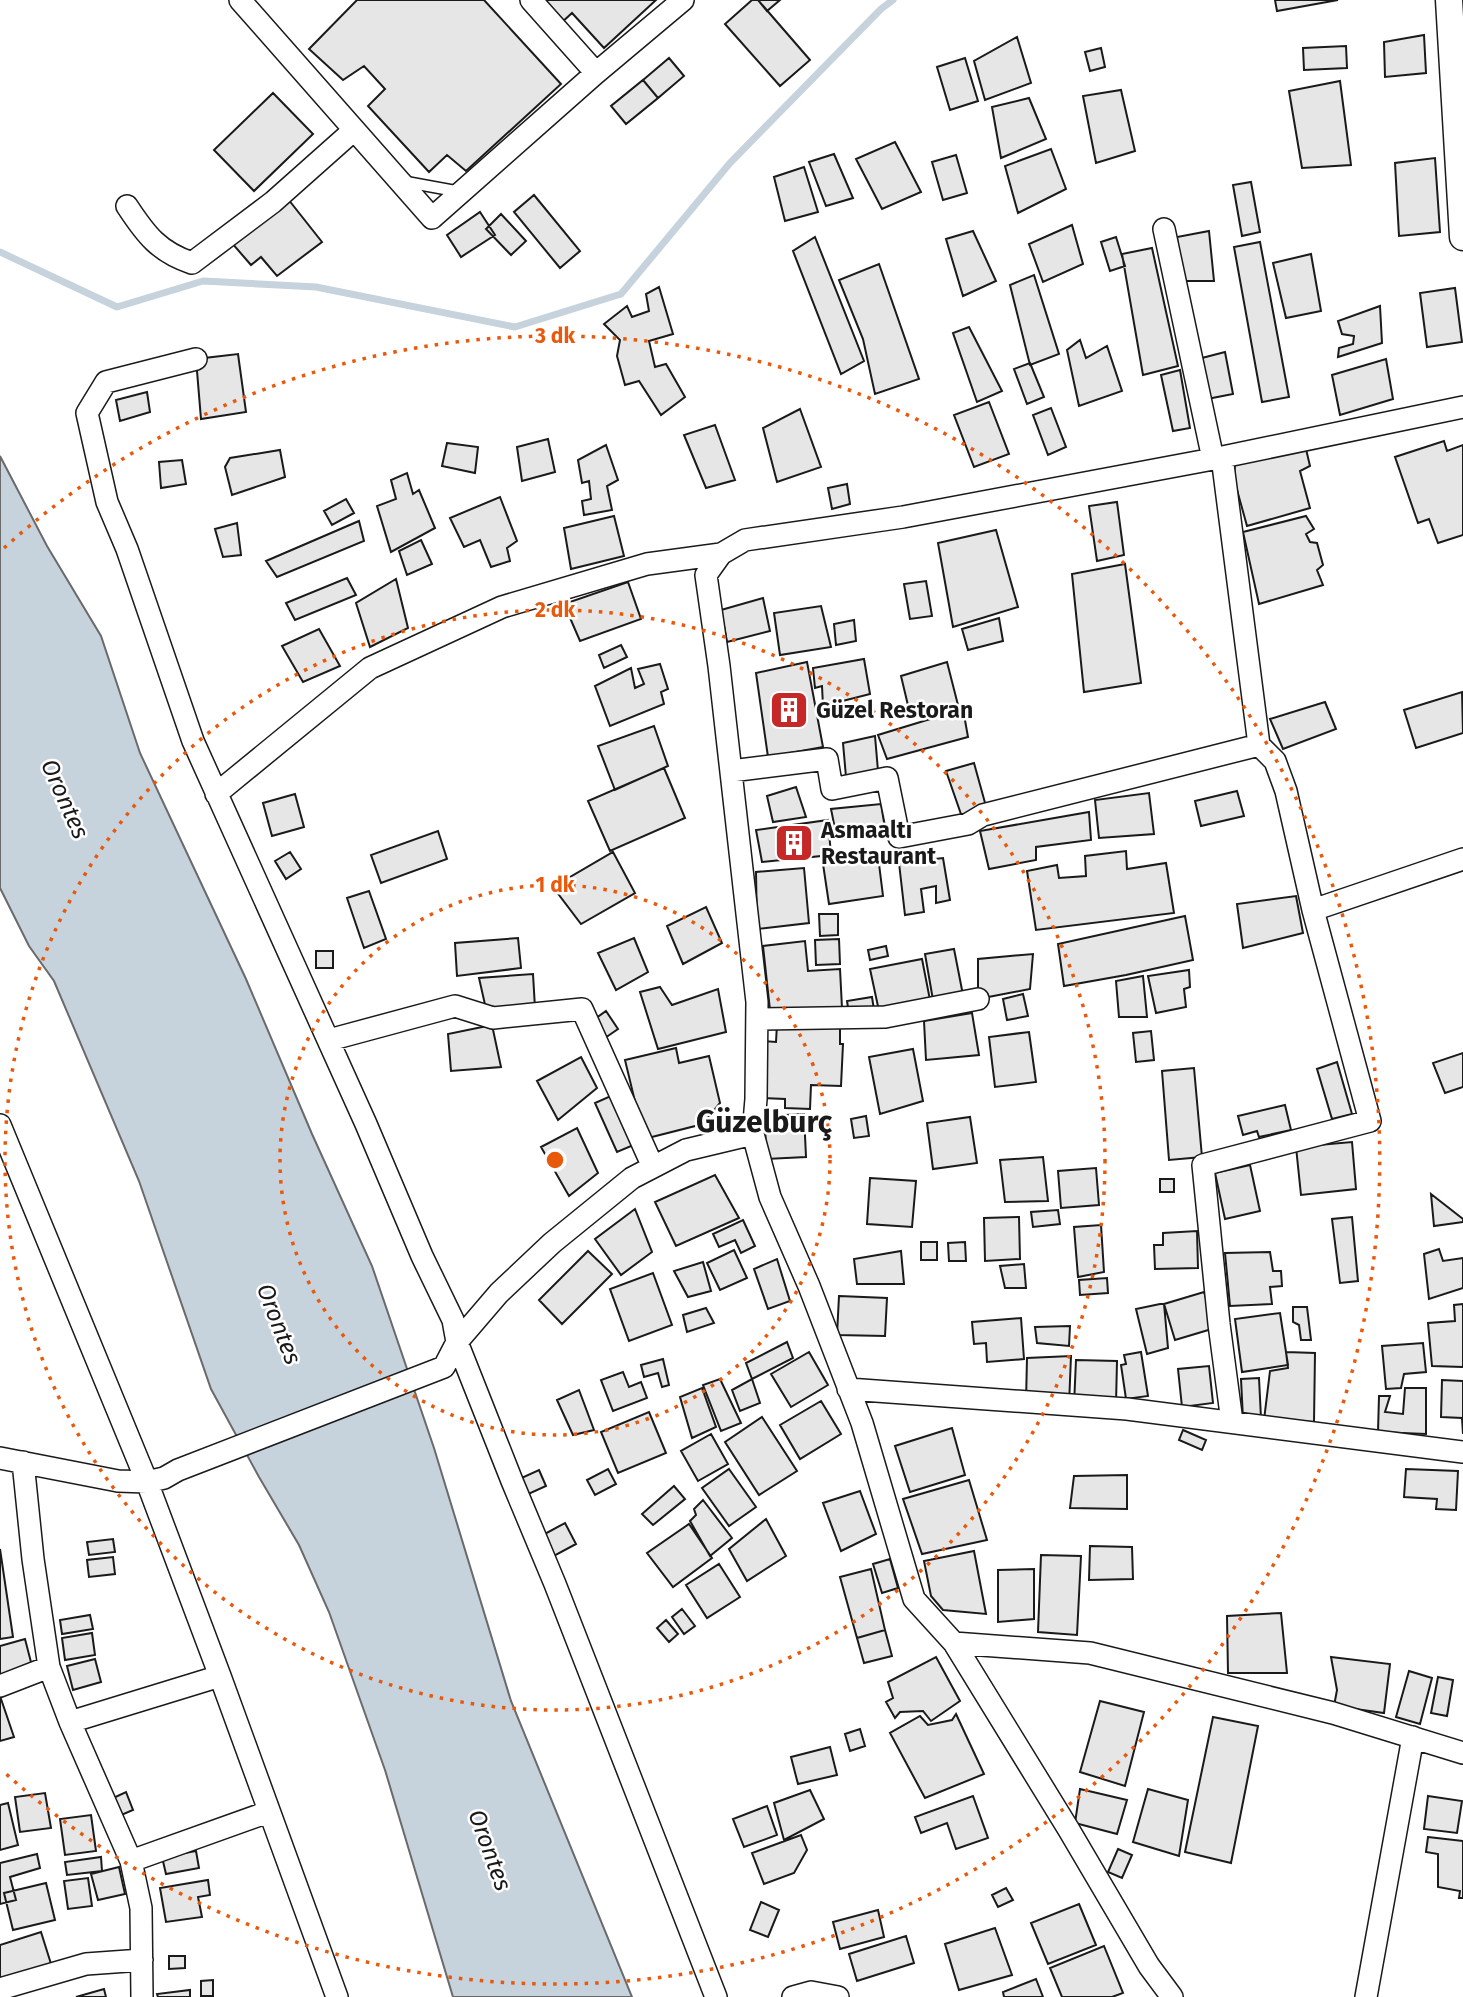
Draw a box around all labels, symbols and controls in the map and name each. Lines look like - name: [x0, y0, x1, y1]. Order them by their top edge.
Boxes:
- text: 3 dk: [534, 323, 575, 349]
- text: 2 dk: [535, 597, 575, 623]
- building icon: Güzel Restoran: [768, 689, 810, 731]
- place label: Güzel Restoran: [816, 696, 973, 724]
- water label: Orontes: [35, 755, 95, 843]
- place label: Asmaaltı Restaurant: [820, 816, 937, 870]
- building icon: Asmaaltı Restaurant: [773, 822, 815, 864]
- text: 1 dk: [536, 872, 575, 898]
- district label: Güzelburç: [696, 1104, 833, 1141]
- centre of rings: [543, 1148, 567, 1172]
- water label: Orontes: [251, 1280, 307, 1368]
- water label: Orontes: [462, 1806, 518, 1894]

